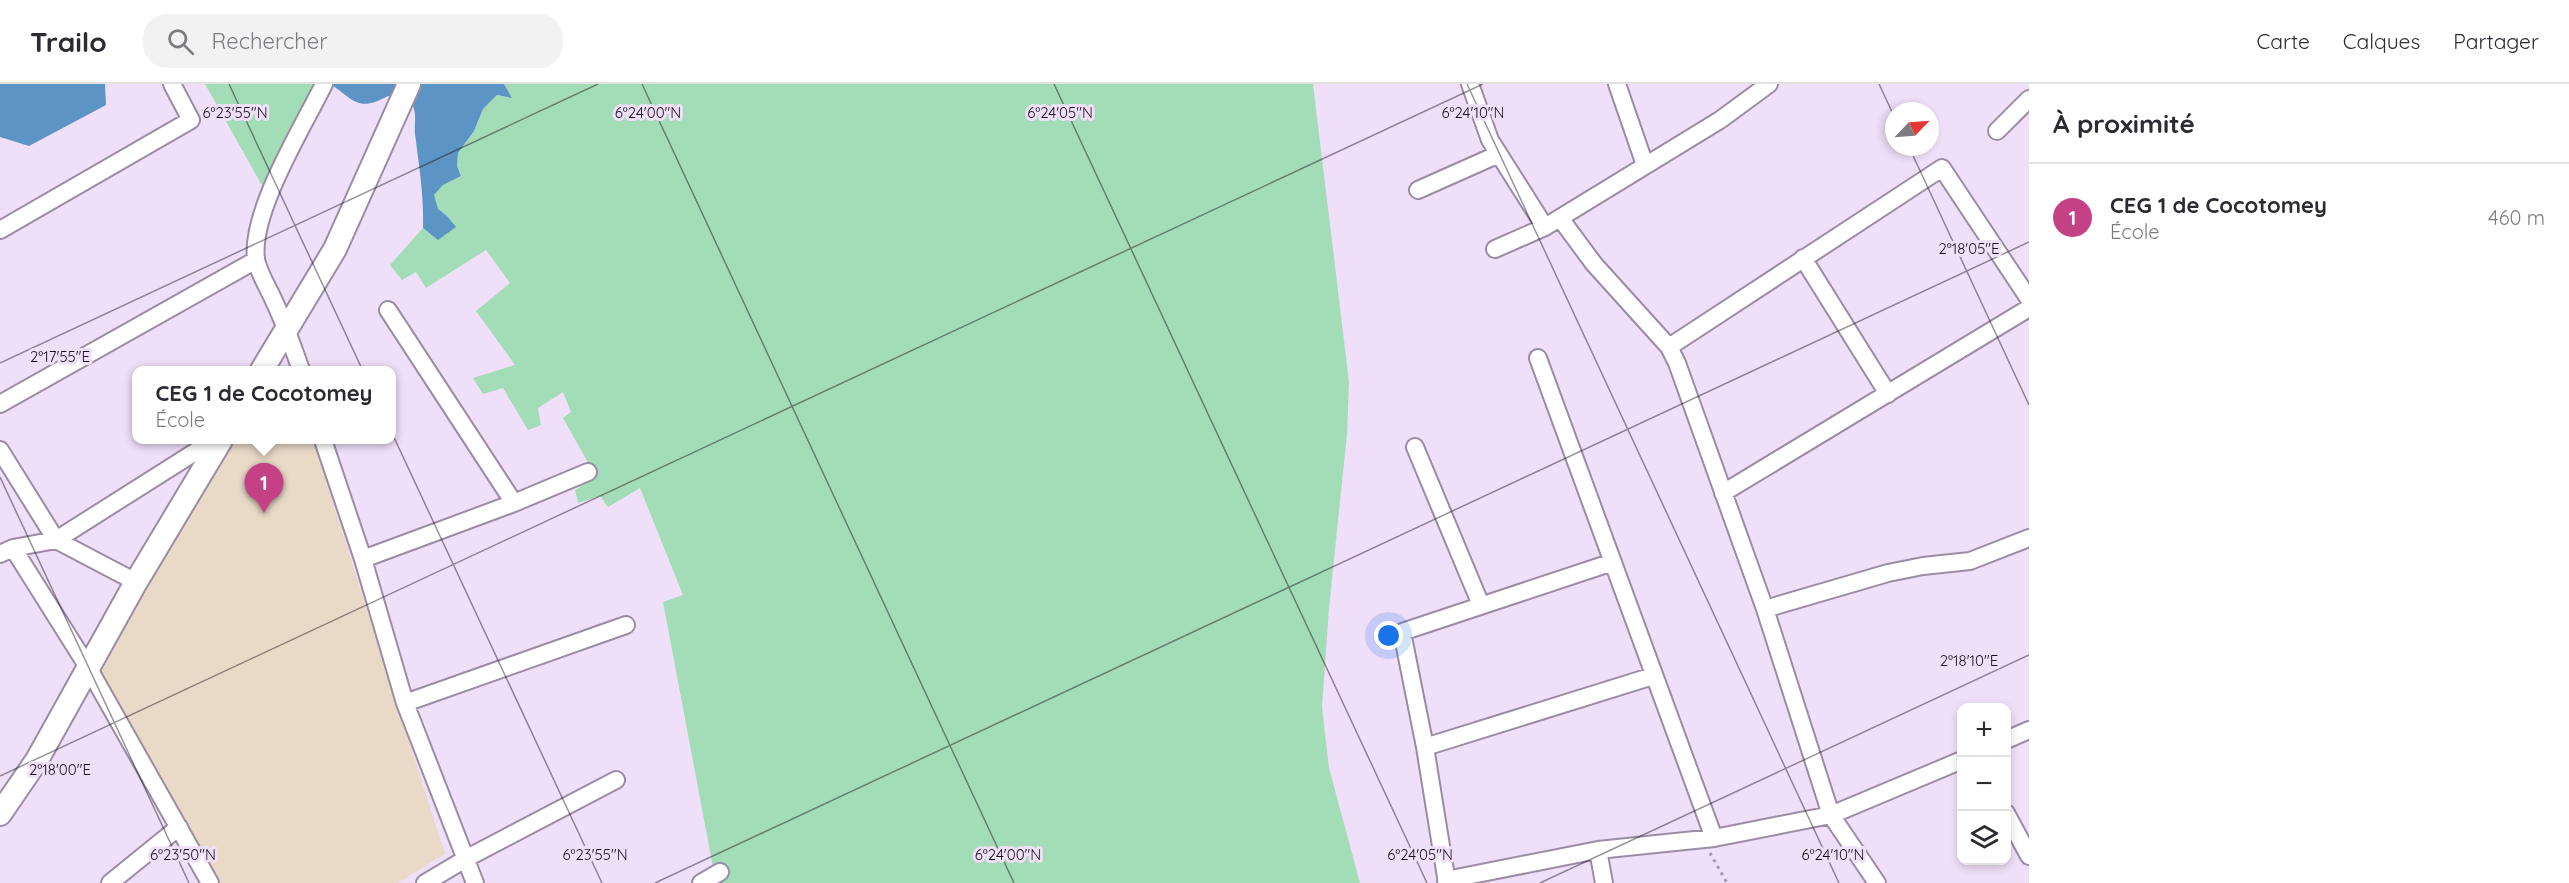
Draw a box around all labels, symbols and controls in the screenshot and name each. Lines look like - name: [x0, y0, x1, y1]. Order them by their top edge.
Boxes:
- search box: [143, 14, 563, 68]
- text: Trailo: [30, 24, 107, 59]
- icon: search: [164, 25, 197, 58]
- text: Rechercher: [212, 27, 328, 55]
- text: Carte: [2256, 28, 2310, 54]
- text: Calques: [2343, 28, 2420, 54]
- text: Partager: [2453, 28, 2539, 54]
- north arrow: [1885, 102, 1939, 156]
- text: 6°23'55"N: [202, 103, 268, 122]
- text: 6°24'00"N: [615, 103, 681, 122]
- text: 6°24'05"N: [1027, 103, 1093, 122]
- text: 6°24'10"N: [1441, 103, 1505, 122]
- text: À proximité: [2053, 107, 2195, 140]
- text: CEG 1 de Cocotomey: [2110, 191, 2327, 219]
- text: 1: [2069, 205, 2076, 230]
- text: 460 m: [2488, 205, 2545, 230]
- text: École: [2110, 219, 2160, 244]
- text: 2°18'05"E: [1938, 239, 2000, 258]
- text: 2°17'55"E: [30, 347, 90, 366]
- popup: [132, 366, 396, 444]
- text: CEG 1 de Cocotomey: [156, 379, 372, 407]
- text: École: [156, 407, 205, 432]
- pin: 1: [244, 464, 284, 513]
- your location: [1374, 621, 1403, 650]
- text: 2°18'10"E: [1940, 651, 1998, 670]
- map controls: [1957, 703, 2011, 865]
- button: +: [1957, 703, 2011, 757]
- button: −: [1957, 757, 2011, 811]
- text: 2°18'00"E: [29, 760, 91, 779]
- button: layers: [1957, 811, 2011, 865]
- text: 6°23'50"N: [150, 845, 216, 864]
- text: 6°23'55"N: [562, 845, 628, 864]
- text: 6°24'00"N: [975, 845, 1041, 864]
- text: 6°24'05"N: [1387, 845, 1453, 864]
- text: 6°24'10"N: [1801, 845, 1865, 864]

